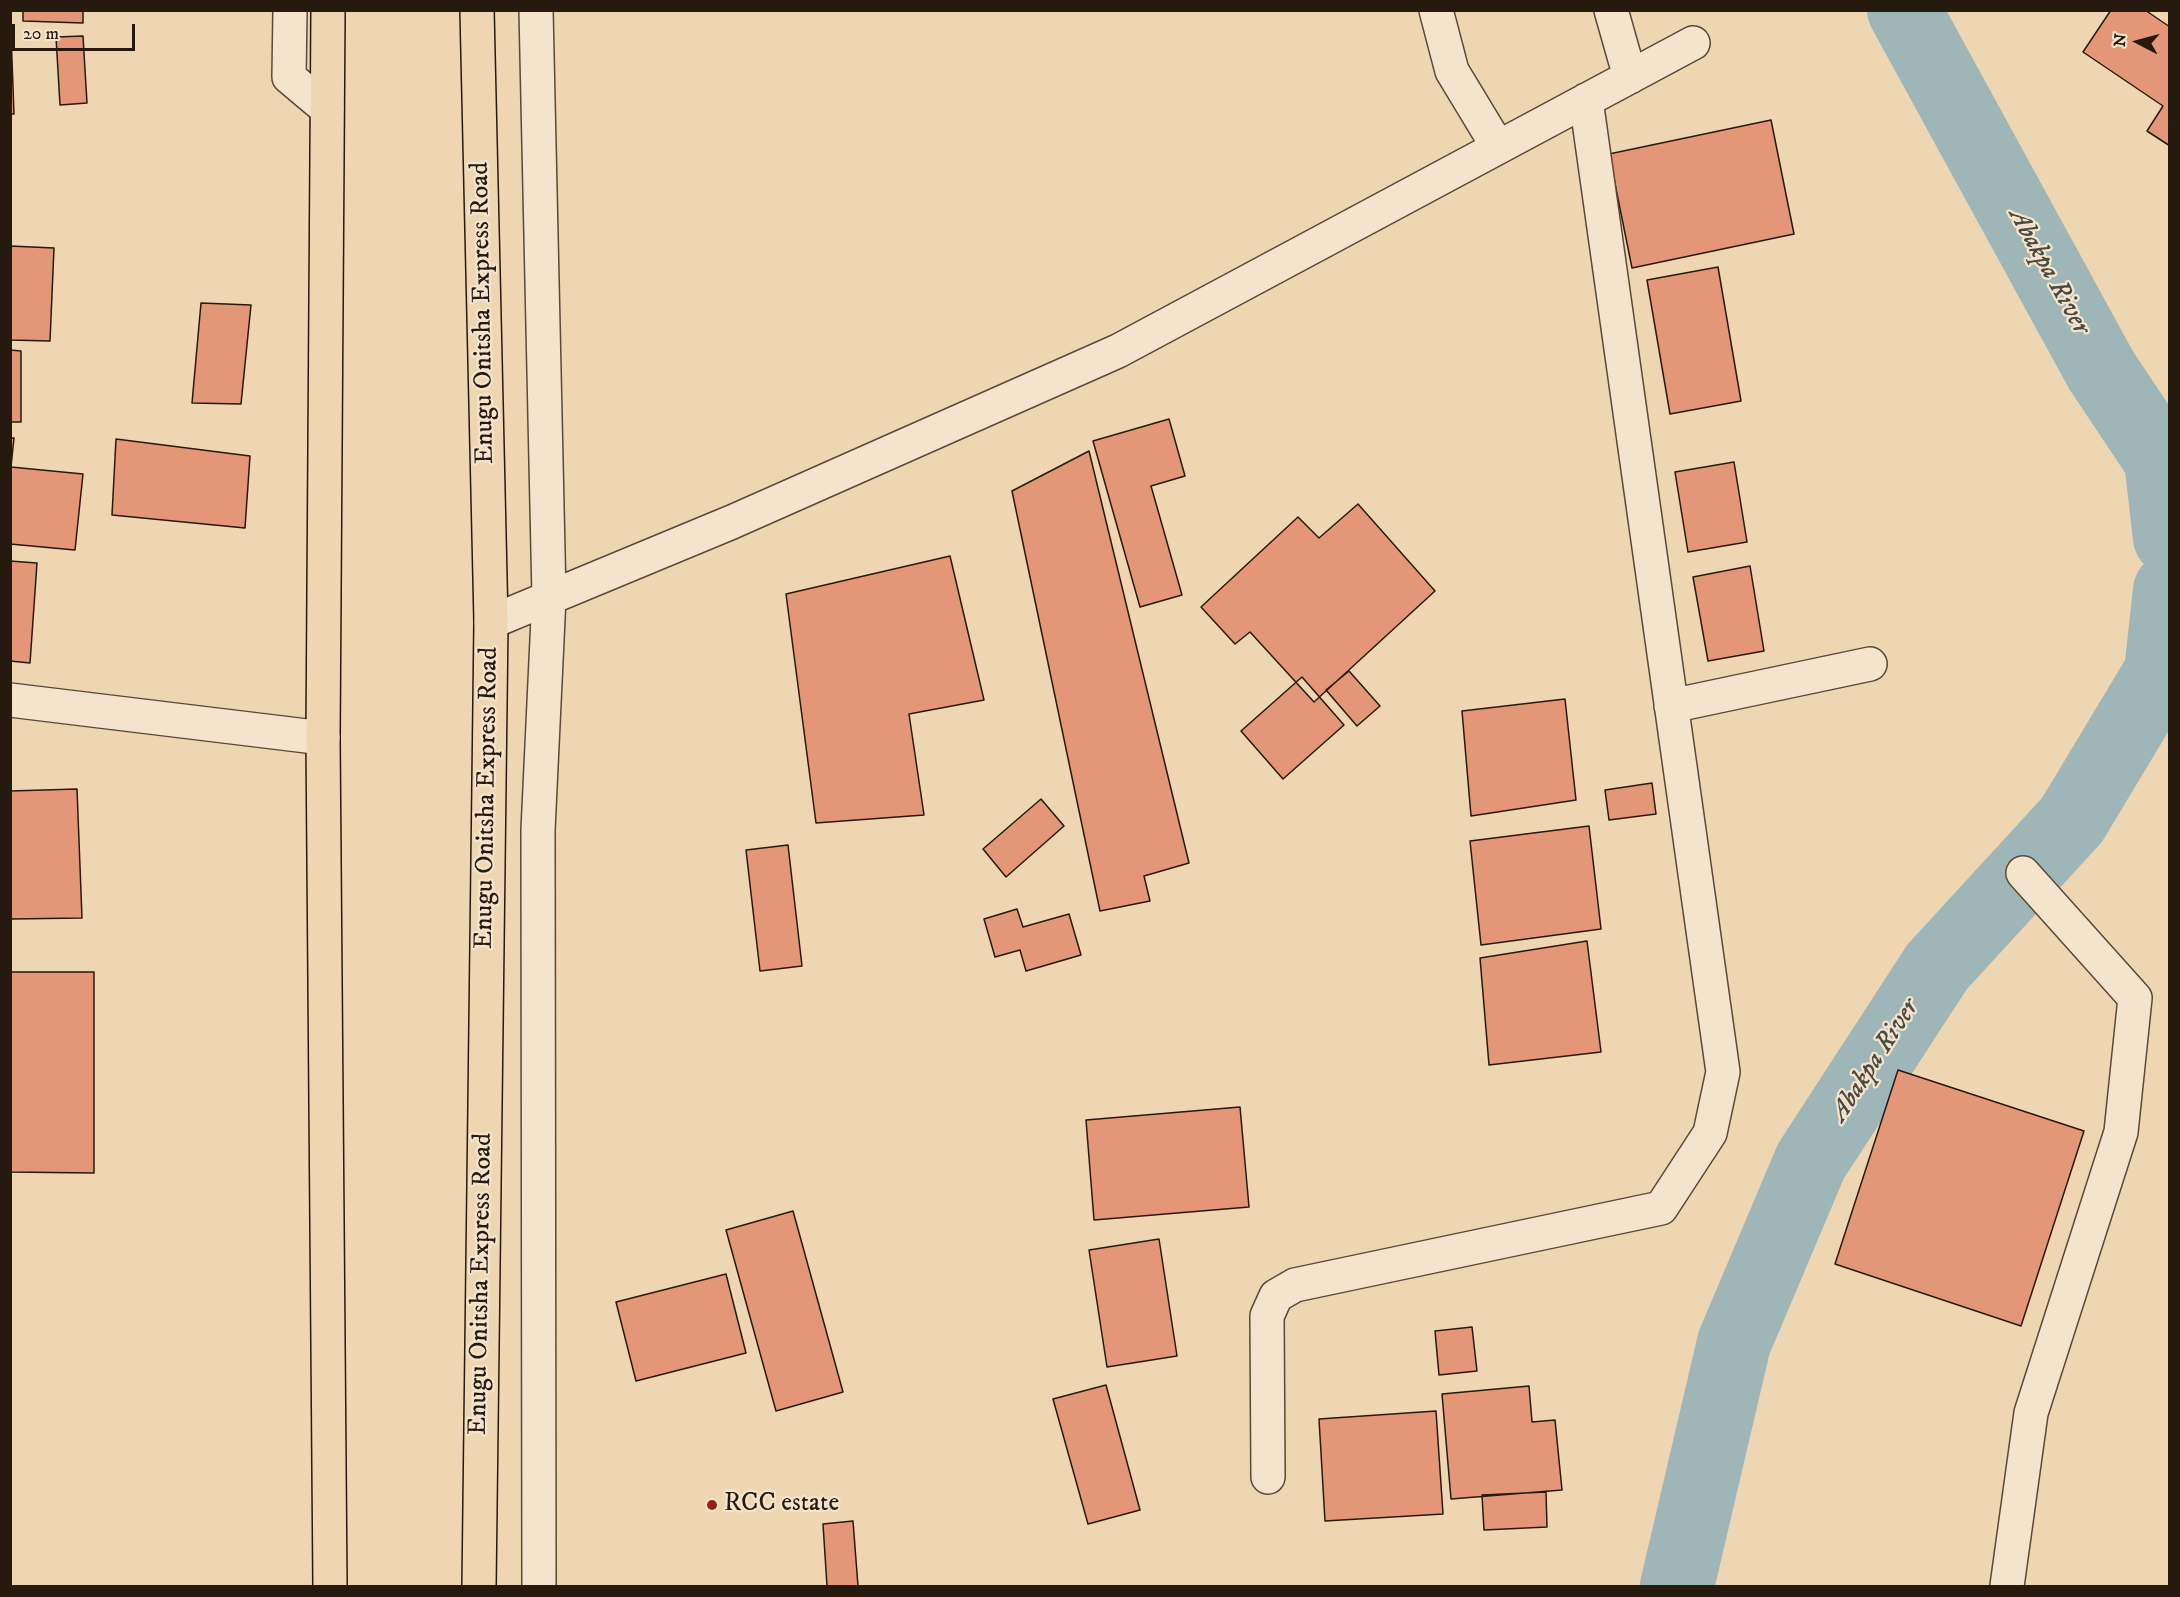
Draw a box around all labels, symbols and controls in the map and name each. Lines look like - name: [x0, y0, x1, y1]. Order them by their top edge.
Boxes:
- scale bar: [15, 12, 138, 50]
- north arrow: [2108, 12, 2168, 72]
- text: 20 m: [23, 23, 59, 45]
- text: N: [2109, 33, 2131, 48]
- street label: Enugu Onitsha Express Road: [466, 162, 502, 464]
- water label: Abakpa River: [2000, 203, 2096, 341]
- street label: Enugu Onitsha Express Road: [470, 647, 506, 949]
- water label: Abakpa River: [1825, 994, 1927, 1128]
- street label: Enugu Onitsha Express Road: [464, 1133, 500, 1435]
- place label: RCC estate: [724, 1489, 839, 1521]
- marker: RCC estate: [705, 1498, 719, 1512]

